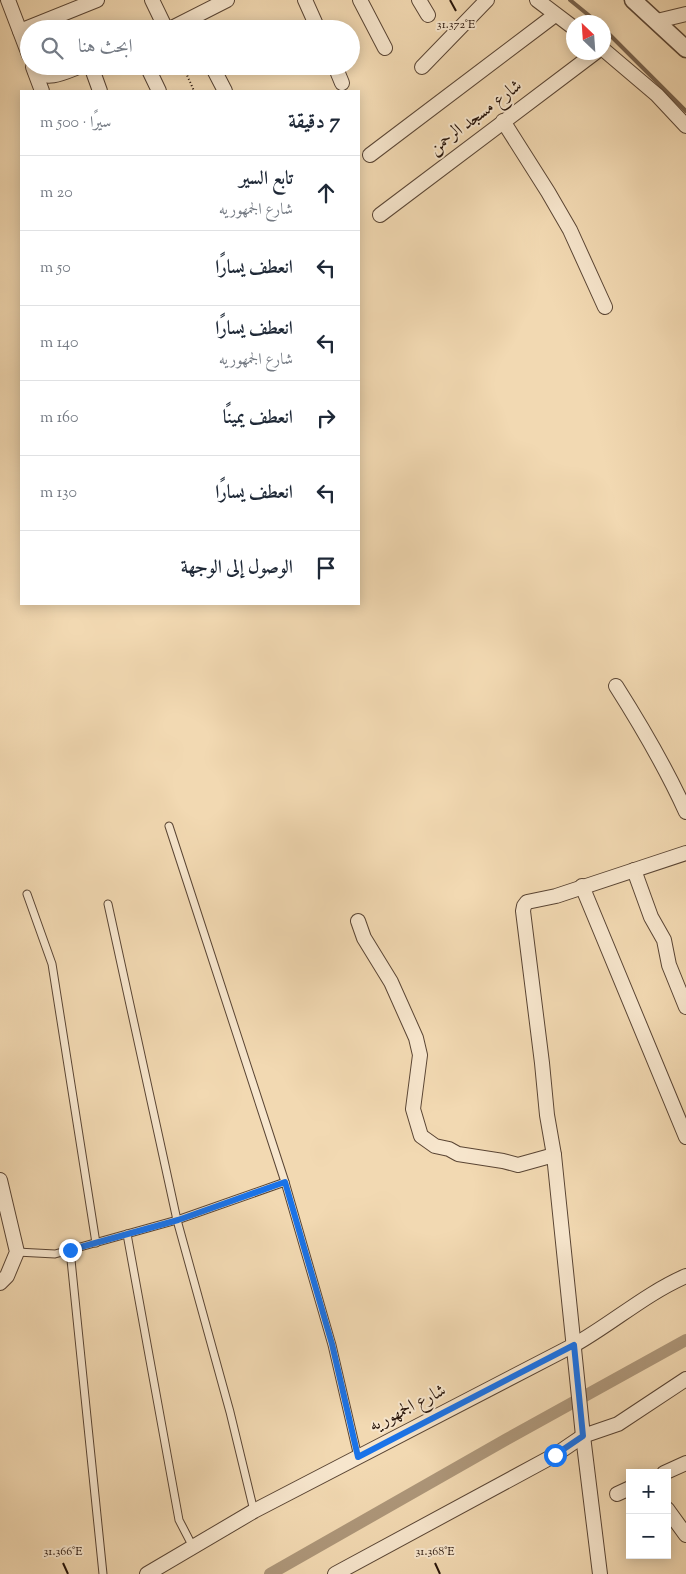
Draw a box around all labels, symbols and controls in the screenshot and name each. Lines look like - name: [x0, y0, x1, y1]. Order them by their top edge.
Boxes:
- north arrow: [566, 15, 611, 60]
- text: 31.372°E: [437, 16, 476, 34]
- search box: [20, 20, 360, 75]
- icon: search: [38, 34, 66, 62]
- text: ابحث هنا: [78, 34, 133, 61]
- street label: شارع مسجد الرحمن: [424, 74, 528, 162]
- text: 7 دقيقة: [288, 108, 340, 138]
- text: سيرًا · 500 m: [40, 112, 111, 135]
- text: تابع السير: [239, 166, 293, 193]
- icon: ahead: [312, 179, 340, 207]
- text: 20 m: [40, 182, 73, 205]
- text: شارع الجمهوريه: [219, 199, 293, 222]
- icon: left: [312, 254, 340, 282]
- text: انعطف يسارًا: [215, 255, 293, 282]
- text: 50 m: [40, 257, 71, 280]
- text: انعطف يسارًا: [215, 316, 293, 343]
- icon: left: [312, 329, 340, 357]
- text: 140 m: [40, 332, 78, 355]
- text: شارع الجمهوريه: [219, 349, 293, 372]
- icon: right: [312, 404, 340, 432]
- text: انعطف يمينًا: [223, 405, 293, 432]
- text: 160 m: [40, 407, 79, 430]
- icon: left: [312, 479, 340, 507]
- text: انعطف يسارًا: [215, 480, 293, 507]
- text: 130 m: [40, 482, 77, 505]
- icon: arrive: [312, 554, 340, 582]
- text: الوصول إلى الوجهة: [181, 555, 293, 582]
- route end: [59, 1239, 82, 1262]
- street label: شارع الجمهوريه: [365, 1378, 451, 1440]
- route start: [544, 1444, 567, 1467]
- map controls: [626, 1469, 671, 1559]
- button: +: [626, 1469, 671, 1514]
- button: −: [626, 1514, 671, 1559]
- text: 31.366°E: [44, 1543, 83, 1561]
- text: 31.368°E: [415, 1543, 455, 1561]

